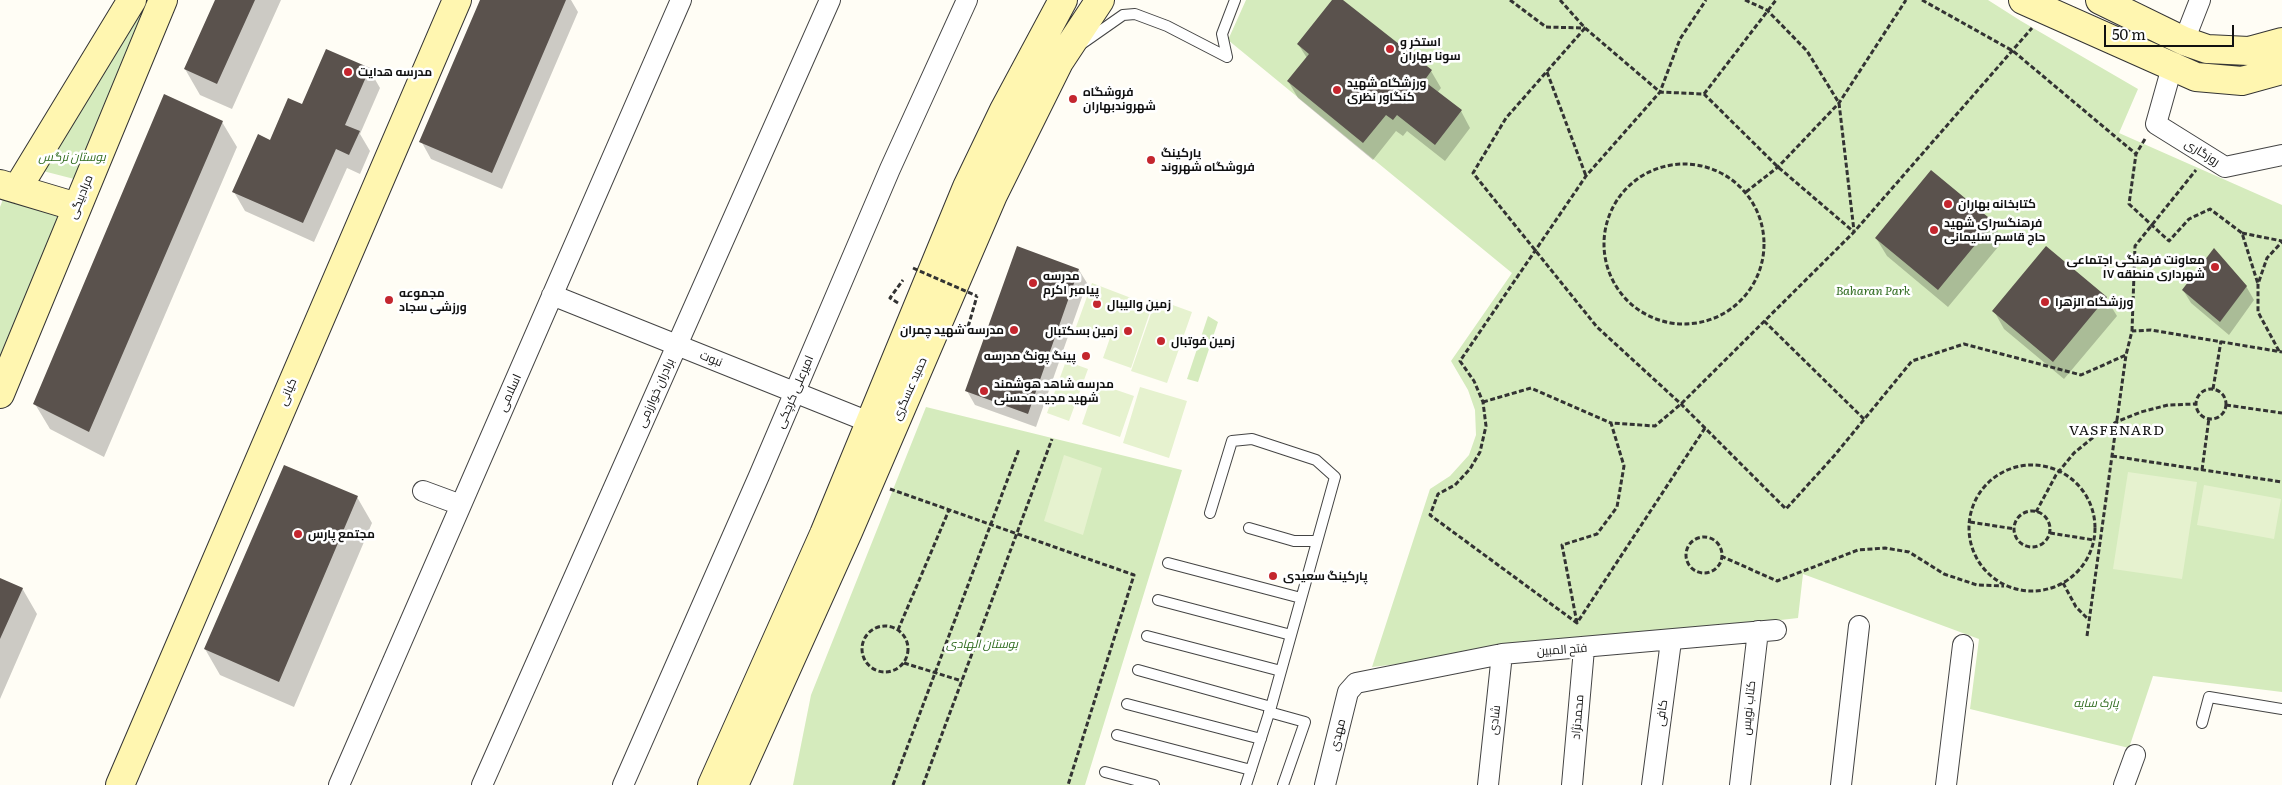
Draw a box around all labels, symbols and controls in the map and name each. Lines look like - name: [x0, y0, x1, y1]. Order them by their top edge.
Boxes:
- scale bar: [2107, 15, 2237, 47]
- text: 50 m: [2112, 22, 2146, 45]
- place label: استخر و سونا بهاران: [1400, 35, 1461, 63]
- marker: استخر و سونا بهاران: [1384, 43, 1396, 55]
- place label: مدرسه هدایت: [358, 65, 432, 79]
- marker: مدرسه هدایت: [342, 66, 354, 78]
- place label: ورزشگاه شهید کنگاور نظری: [1347, 76, 1427, 104]
- marker: ورزشگاه شهید کنگاور نظری: [1331, 84, 1343, 96]
- place label: فروشگاه شهروندبهاران: [1083, 85, 1156, 113]
- marker: فروشگاه شهروندبهاران: [1067, 93, 1079, 105]
- street label: روزگاری: [2182, 137, 2222, 169]
- place label: پارکینگ فروشگاه شهروند: [1161, 146, 1255, 174]
- park label: بوستان نرگس: [38, 150, 106, 164]
- marker: پارکینگ فروشگاه شهروند: [1145, 154, 1157, 166]
- street label: مرادبیگی: [66, 173, 96, 221]
- place label: کتابخانه بهاران: [1958, 197, 2036, 211]
- marker: کتابخانه بهاران: [1942, 198, 1954, 210]
- place label: فرهنگسرای شهید حاج قاسم سلیمانی: [1944, 216, 2046, 244]
- marker: فرهنگسرای شهید حاج قاسم سلیمانی: [1928, 224, 1940, 236]
- place label: معاونت فرهنگی اجتماعی شهرداری منطقه ۱۷: [2067, 253, 2205, 281]
- marker: معاونت فرهنگی اجتماعی شهرداری منطقه ۱۷: [2209, 261, 2221, 273]
- place label: مدرسه پیامبر اکرم: [1043, 269, 1099, 297]
- marker: مدرسه پیامبر اکرم: [1027, 277, 1039, 289]
- park label: Baharan Park: [1836, 284, 1910, 298]
- place label: مجموعه ورزشی سجاد: [399, 286, 467, 314]
- marker: مجموعه ورزشی سجاد: [383, 294, 395, 306]
- place label: ورزشگاه الزهرا: [2055, 295, 2133, 309]
- marker: ورزشگاه الزهرا: [2039, 296, 2051, 308]
- place label: زمین والیبال: [1107, 297, 1171, 311]
- marker: زمین والیبال: [1091, 298, 1103, 310]
- place label: مدرسه شهید چمران: [900, 323, 1004, 337]
- marker: مدرسه شهید چمران: [1008, 324, 1020, 336]
- place label: زمین بسکتبال: [1045, 324, 1118, 338]
- marker: زمین بسکتبال: [1122, 325, 1134, 337]
- place label: زمین فوتبال: [1171, 334, 1235, 348]
- marker: زمین فوتبال: [1155, 335, 1167, 347]
- street label: نبوت: [698, 348, 724, 370]
- place label: پینگ پونگ مدرسه: [984, 349, 1076, 363]
- marker: پینگ پونگ مدرسه: [1080, 350, 1092, 362]
- street label: امیرعلی کرچکی: [773, 353, 817, 431]
- street label: حمید عسگری: [890, 355, 930, 423]
- street label: برادران خوارزمی: [634, 356, 678, 430]
- street label: اسلامی: [495, 372, 525, 414]
- street label: کیانی: [276, 376, 300, 408]
- place label: مدرسه شاهد هوشمند شهید مجید محسنی: [994, 377, 1114, 405]
- marker: مدرسه شاهد هوشمند شهید مجید محسنی: [978, 385, 990, 397]
- district label: VASFENARD: [2068, 423, 2166, 439]
- place label: مجتمع پارس: [308, 527, 375, 541]
- marker: مجتمع پارس: [292, 528, 304, 540]
- place label: پارکینگ سعیدی: [1283, 569, 1368, 583]
- marker: پارکینگ سعیدی: [1267, 570, 1279, 582]
- park label: بوستان الهادی: [946, 637, 1018, 651]
- street label: فتح المبین: [1536, 641, 1588, 659]
- street label: کتاب نویس: [1739, 680, 1759, 736]
- street label: محمدنژاد: [1569, 694, 1587, 740]
- park label: پارک سایه: [2073, 696, 2119, 710]
- street label: کافی: [1653, 699, 1671, 727]
- street label: شادی: [1486, 704, 1504, 736]
- street label: مهدی: [1327, 717, 1349, 753]

